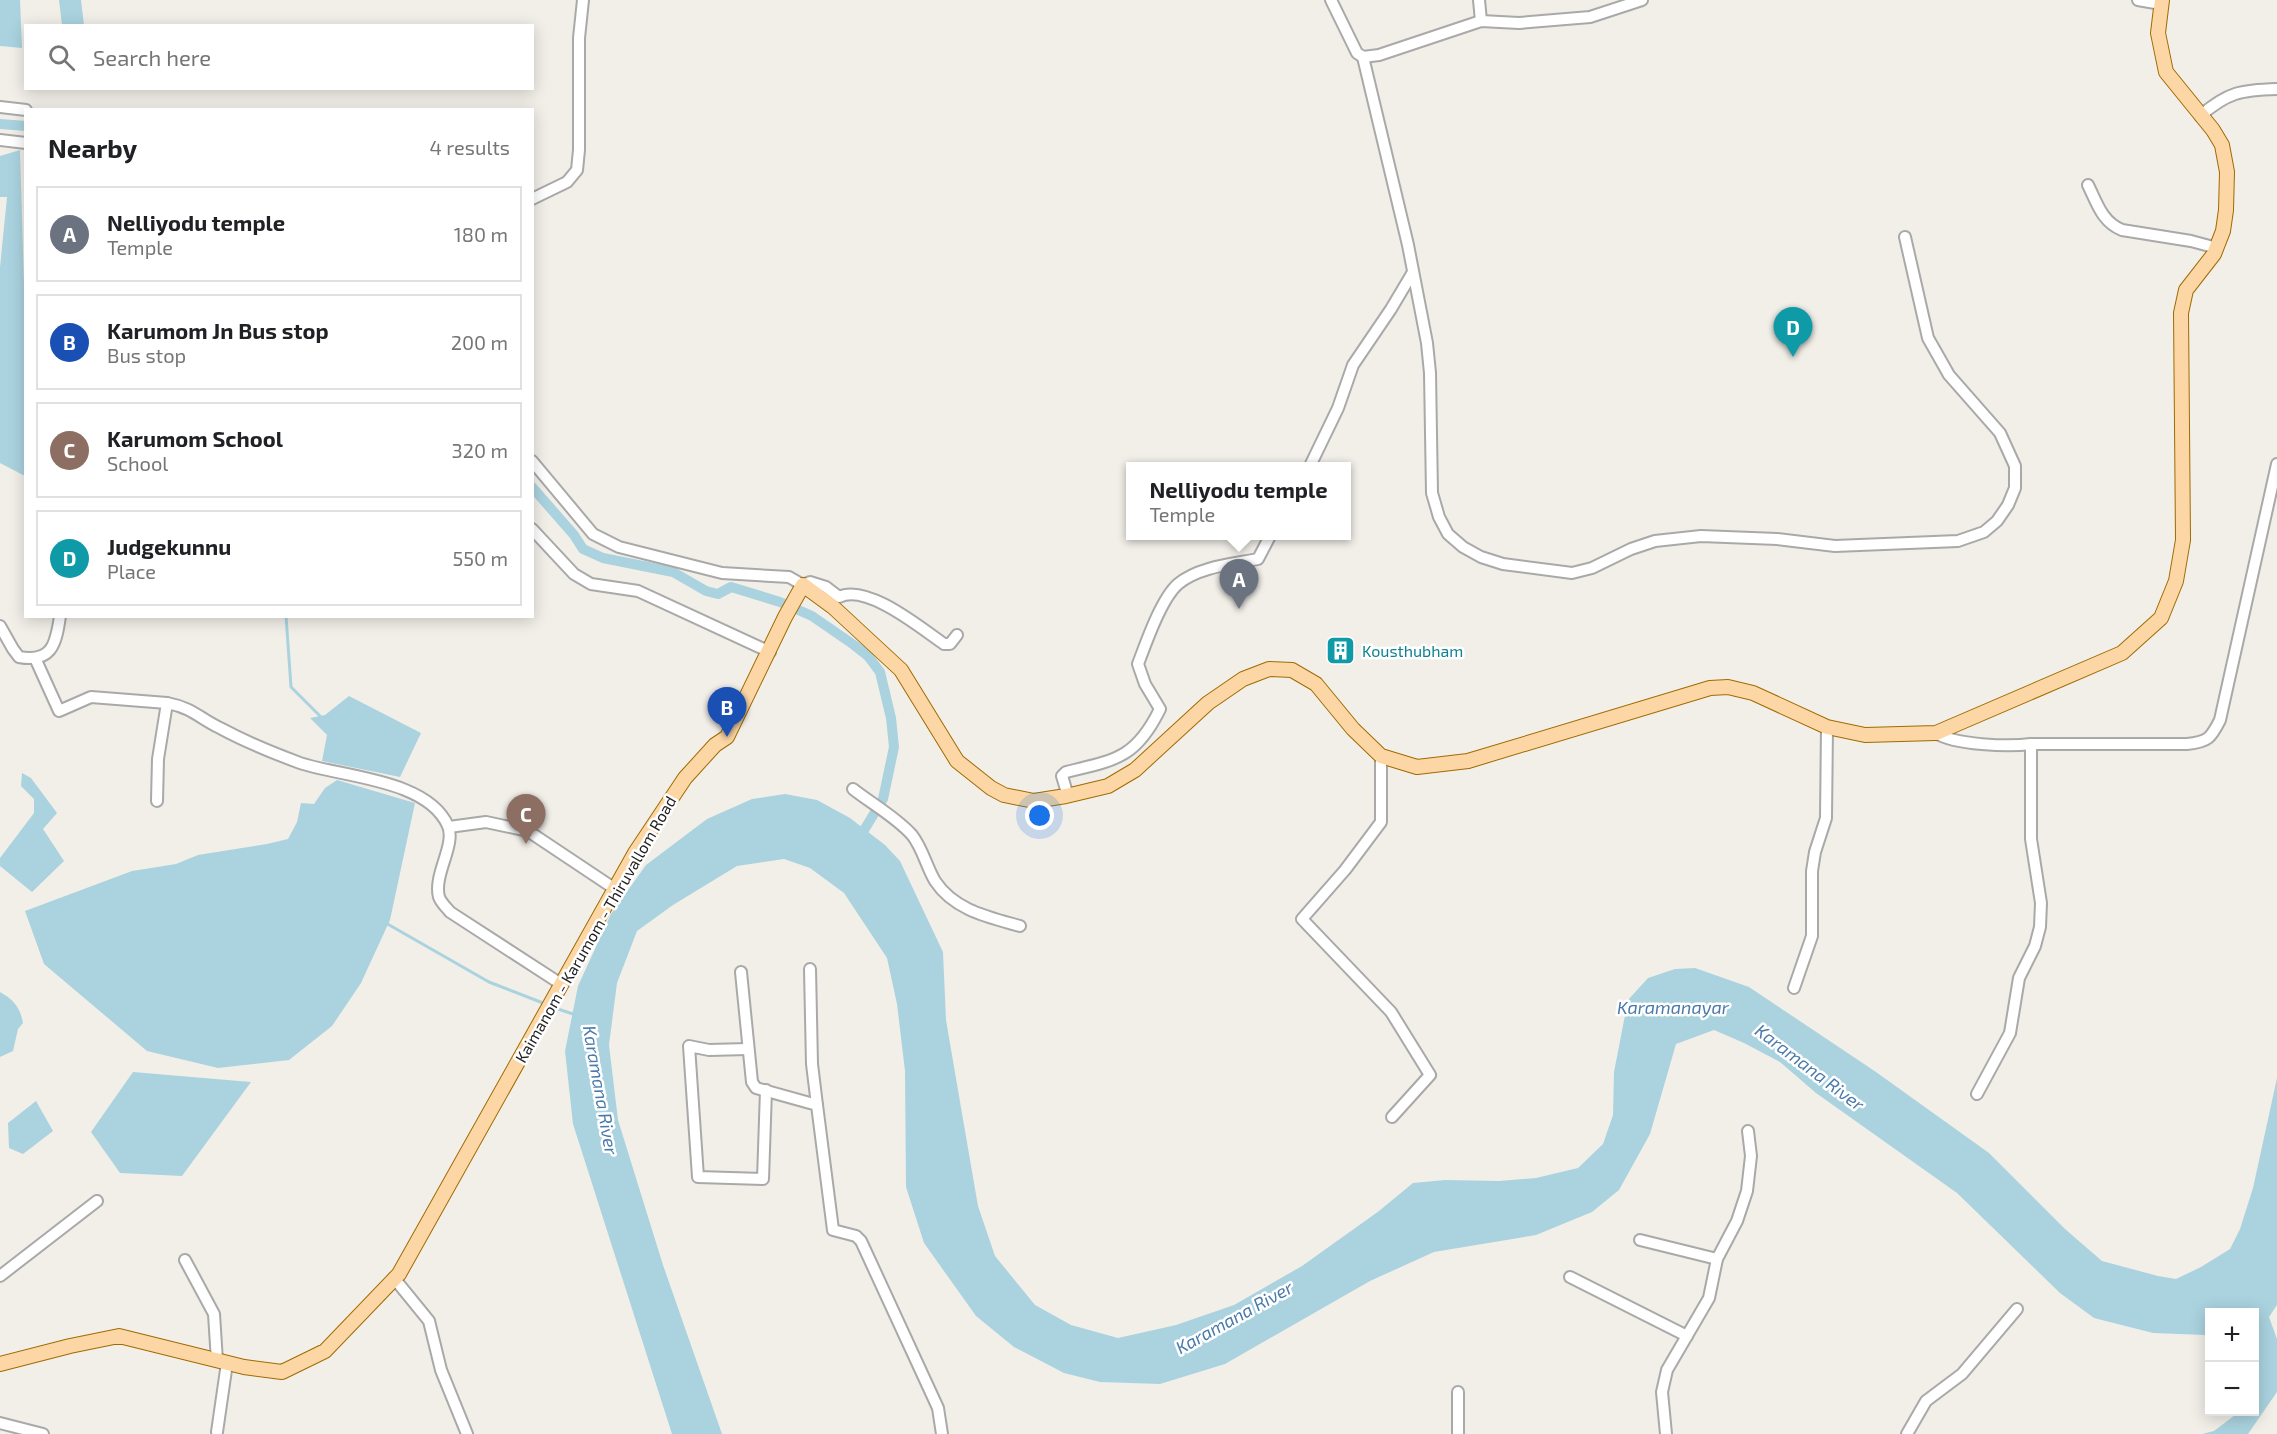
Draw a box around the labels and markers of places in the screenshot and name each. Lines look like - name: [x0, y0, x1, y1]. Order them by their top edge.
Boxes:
- pin: D: [1774, 308, 1812, 357]
- pin: A: [1220, 560, 1258, 609]
- building icon: Kousthubham: [1325, 634, 1357, 666]
- place label: Kousthubham: [1362, 641, 1463, 660]
- pin: B: [708, 688, 746, 737]
- pin: C: [506, 794, 546, 844]

